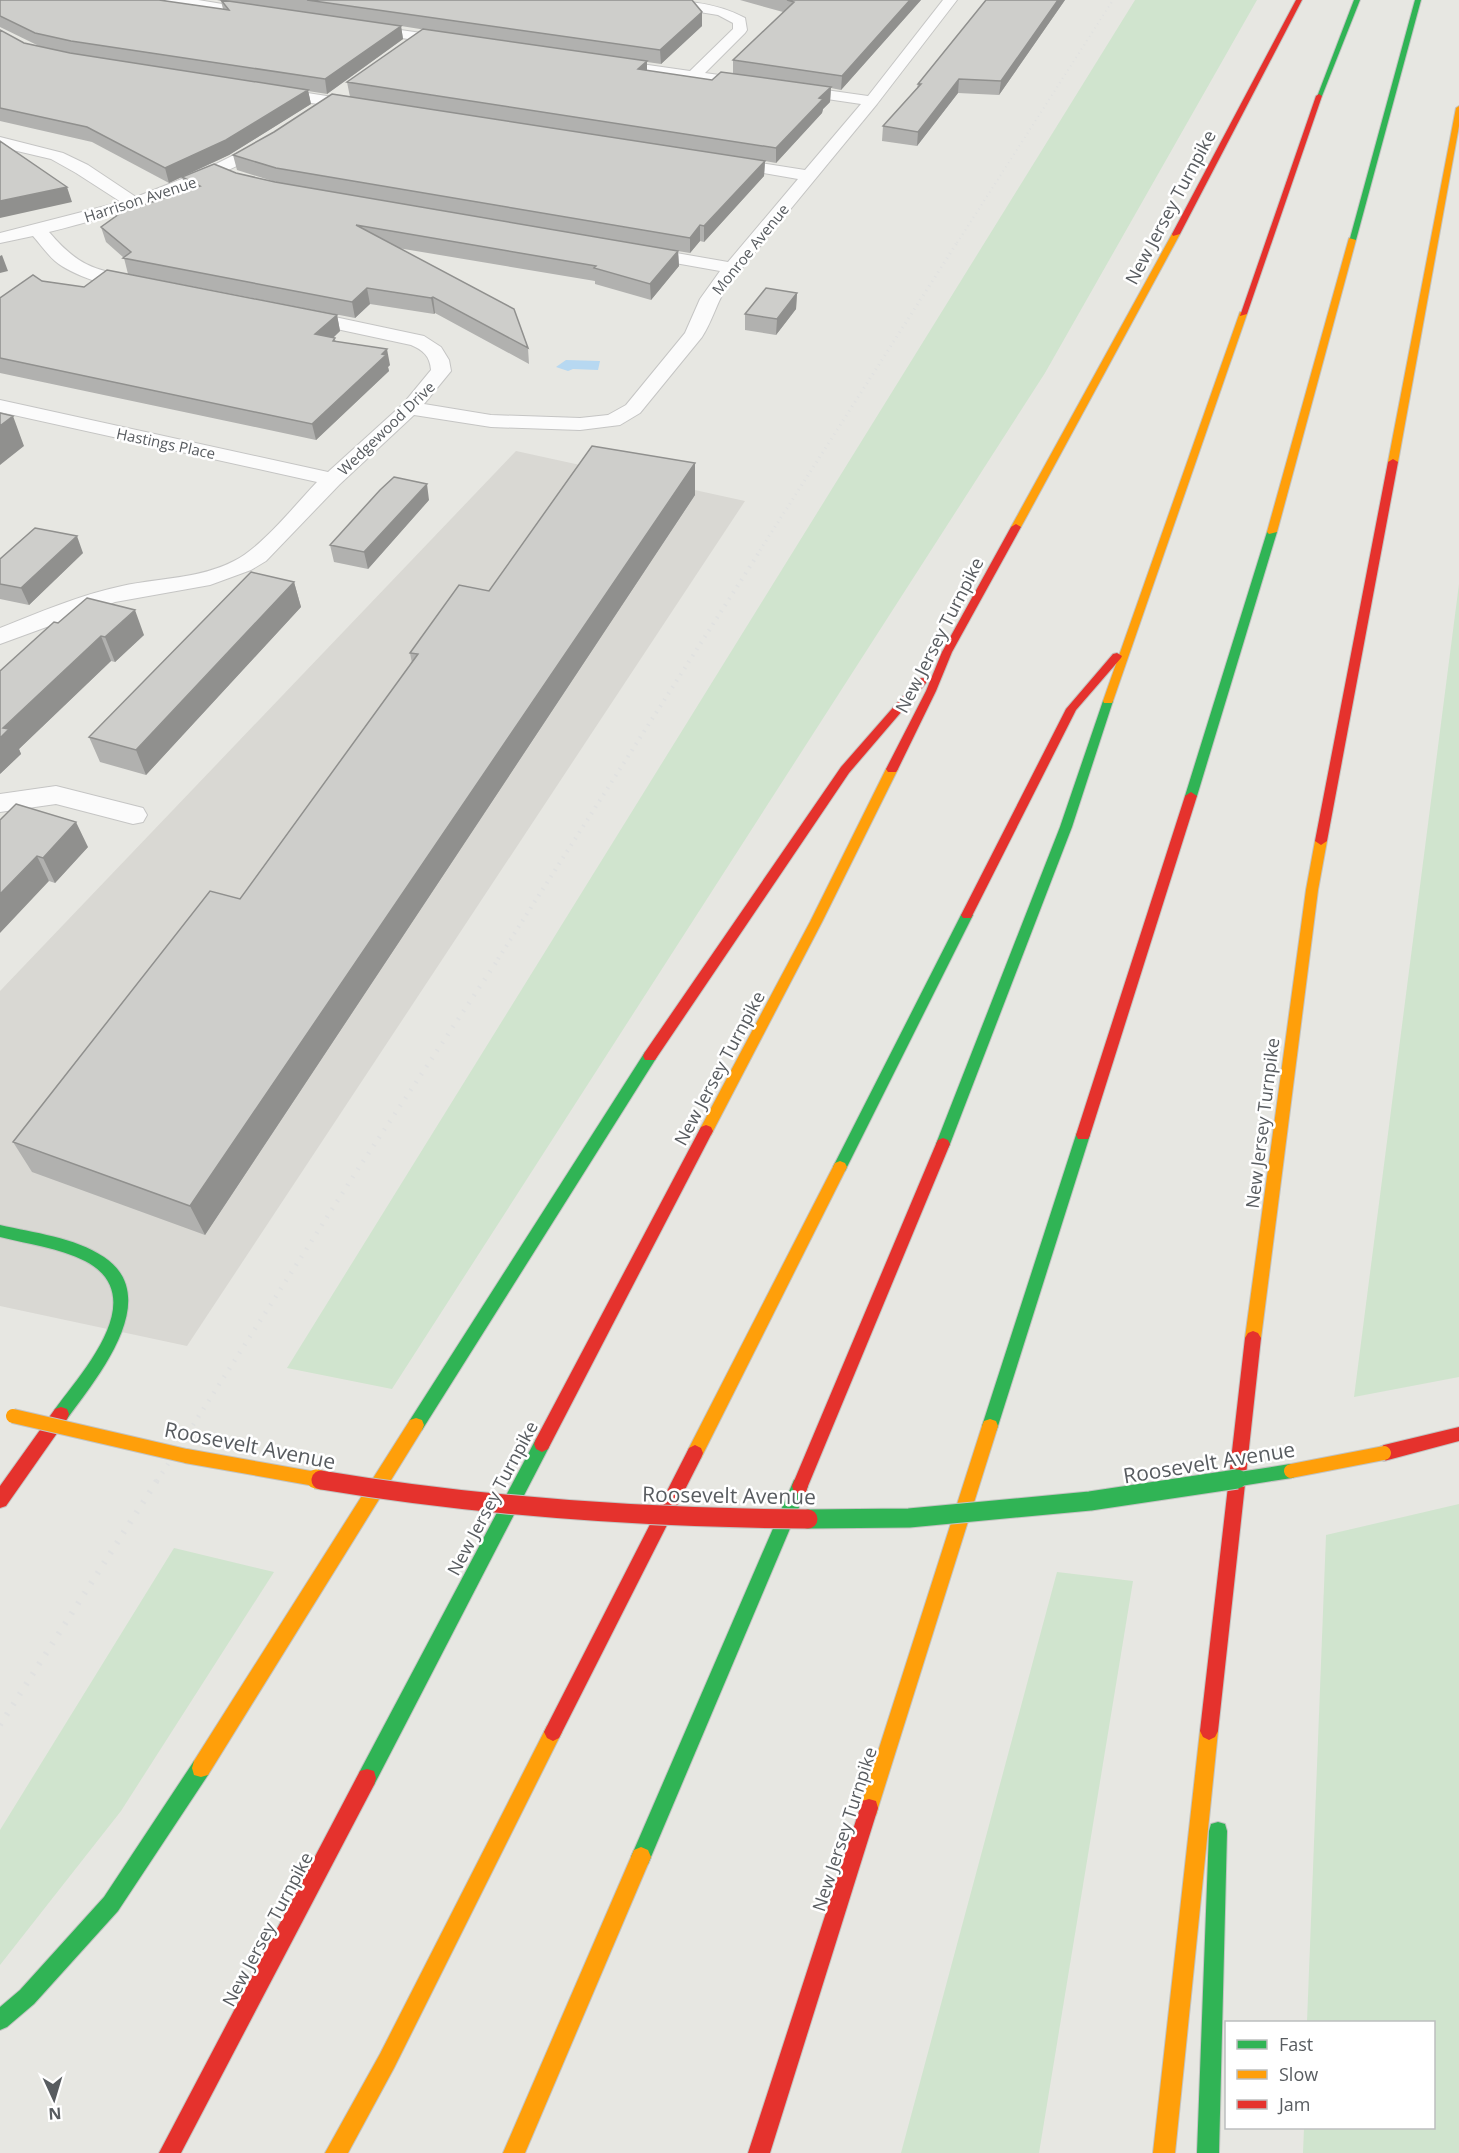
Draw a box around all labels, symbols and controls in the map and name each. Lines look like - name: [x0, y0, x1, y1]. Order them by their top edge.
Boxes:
- street label: New Jersey Turnpike: [1119, 126, 1221, 288]
- street label: Harrison Avenue: [81, 171, 199, 227]
- street label: Monroe Avenue: [707, 199, 793, 299]
- street label: Wedgewood Drive: [333, 377, 439, 479]
- street label: Hastings Place: [115, 423, 217, 463]
- street label: New Jersey Turnpike: [889, 553, 989, 717]
- street label: New Jersey Turnpike: [668, 987, 770, 1149]
- street label: New Jersey Turnpike: [1240, 1036, 1284, 1210]
- street label: Roosevelt Avenue: [162, 1415, 338, 1475]
- street label: New Jersey Turnpike: [441, 1417, 543, 1579]
- street label: Roosevelt Avenue: [1121, 1435, 1297, 1489]
- street label: Roosevelt Avenue: [642, 1479, 816, 1511]
- street label: New Jersey Turnpike: [806, 1744, 882, 1914]
- street label: New Jersey Turnpike: [216, 1848, 318, 2010]
- legend: [1225, 2021, 1435, 2129]
- text: Fast: [1279, 2032, 1313, 2056]
- text: Slow: [1279, 2062, 1318, 2086]
- north arrow: [24, 2069, 84, 2129]
- text: Jam: [1277, 2092, 1311, 2116]
- text: N: [48, 2103, 62, 2125]

